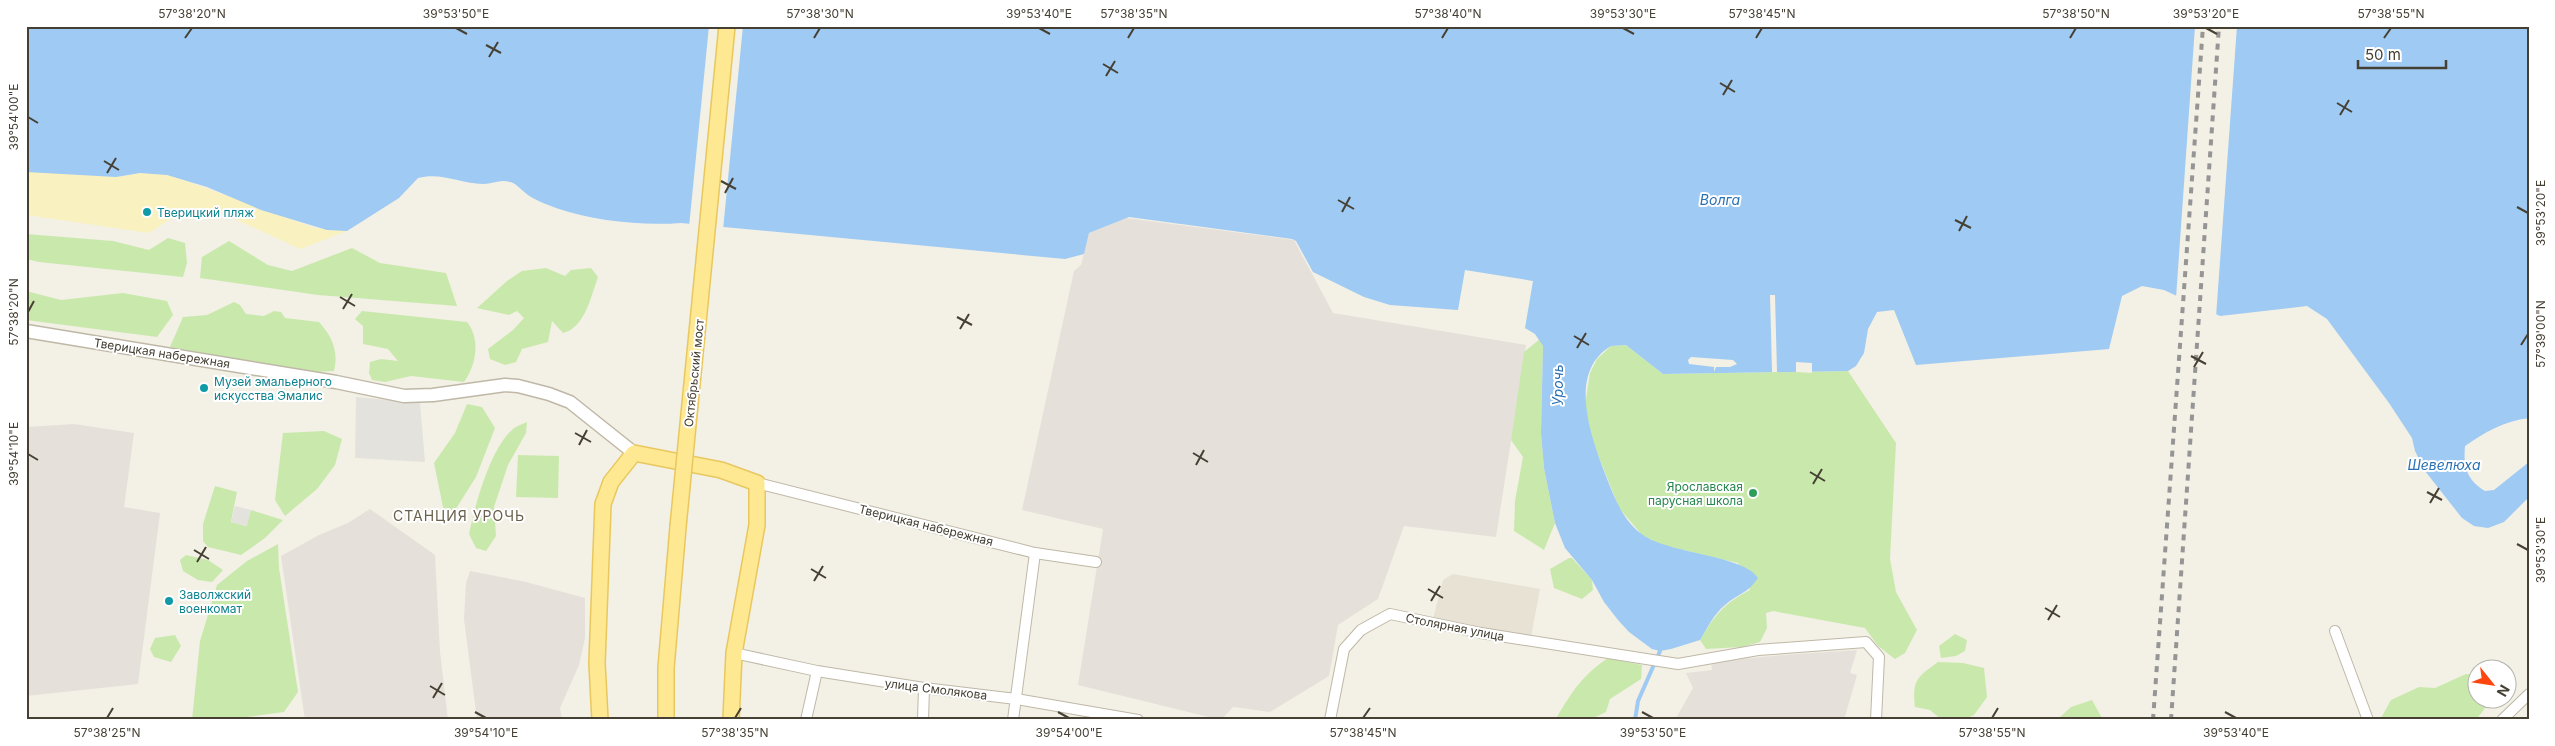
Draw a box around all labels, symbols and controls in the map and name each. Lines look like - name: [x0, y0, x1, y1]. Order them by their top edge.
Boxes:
- text: 57°38'20"N: [158, 6, 226, 21]
- text: 39°53'50"E: [423, 6, 489, 21]
- text: 57°38'30"N: [786, 6, 854, 21]
- text: 39°53'40"E: [1006, 6, 1072, 21]
- text: 57°38'35"N: [1100, 6, 1168, 21]
- text: 57°38'40"N: [1414, 6, 1482, 21]
- text: 39°53'30"E: [1590, 6, 1656, 21]
- text: 57°38'45"N: [1729, 6, 1795, 21]
- text: 57°38'50"N: [2042, 6, 2110, 21]
- text: 39°53'20"E: [2173, 6, 2239, 21]
- text: 57°38'55"N: [2357, 6, 2425, 21]
- scale bar: [2358, 38, 2445, 70]
- text: 50 m: [2365, 45, 2401, 64]
- text: 39°54'00"E: [6, 84, 21, 150]
- text: 39°53'20"E: [2533, 180, 2548, 246]
- water label: Волга: [1700, 191, 1741, 208]
- place label: Тверицкий пляж: [157, 205, 254, 220]
- marker: Тверицкий пляж: [141, 206, 153, 218]
- text: 57°38'20"N: [6, 278, 21, 346]
- text: 57°39'00"N: [2533, 300, 2548, 368]
- street label: Октябрьский мост: [681, 318, 707, 428]
- street label: Тверицкая набережная: [93, 335, 231, 371]
- water label: Урочь: [1549, 364, 1566, 406]
- place label: Музей эмальерного искусства Эмалис: [214, 374, 332, 403]
- marker: Музей эмальерного искусства Эмалис: [198, 382, 210, 394]
- text: 39°54'10"E: [6, 422, 21, 486]
- water label: Шевелюха: [2407, 456, 2481, 473]
- place label: Ярославская парусная школа: [1648, 479, 1743, 508]
- marker: Ярославская парусная школа: [1747, 487, 1759, 499]
- street label: Тверицкая набережная: [857, 501, 995, 549]
- district label: СТАНЦИЯ УРОЧЬ: [393, 507, 525, 524]
- text: 39°53'30"E: [2533, 517, 2548, 583]
- place label: Заволжский военкомат: [179, 587, 251, 616]
- marker: Заволжский военкомат: [163, 595, 175, 607]
- street label: Столярная улица: [1404, 610, 1506, 644]
- north arrow: [2468, 658, 2518, 708]
- street label: улица Смолякова: [884, 675, 988, 703]
- text: N: [2494, 682, 2514, 700]
- text: 57°38'25"N: [73, 725, 141, 740]
- text: 39°54'10"E: [454, 725, 518, 740]
- text: 57°38'35"N: [701, 725, 769, 740]
- text: 39°54'00"E: [1036, 725, 1102, 740]
- text: 57°38'45"N: [1330, 725, 1396, 740]
- text: 39°53'50"E: [1620, 725, 1686, 740]
- text: 57°38'55"N: [1958, 725, 2026, 740]
- text: 39°53'40"E: [2203, 725, 2269, 740]

